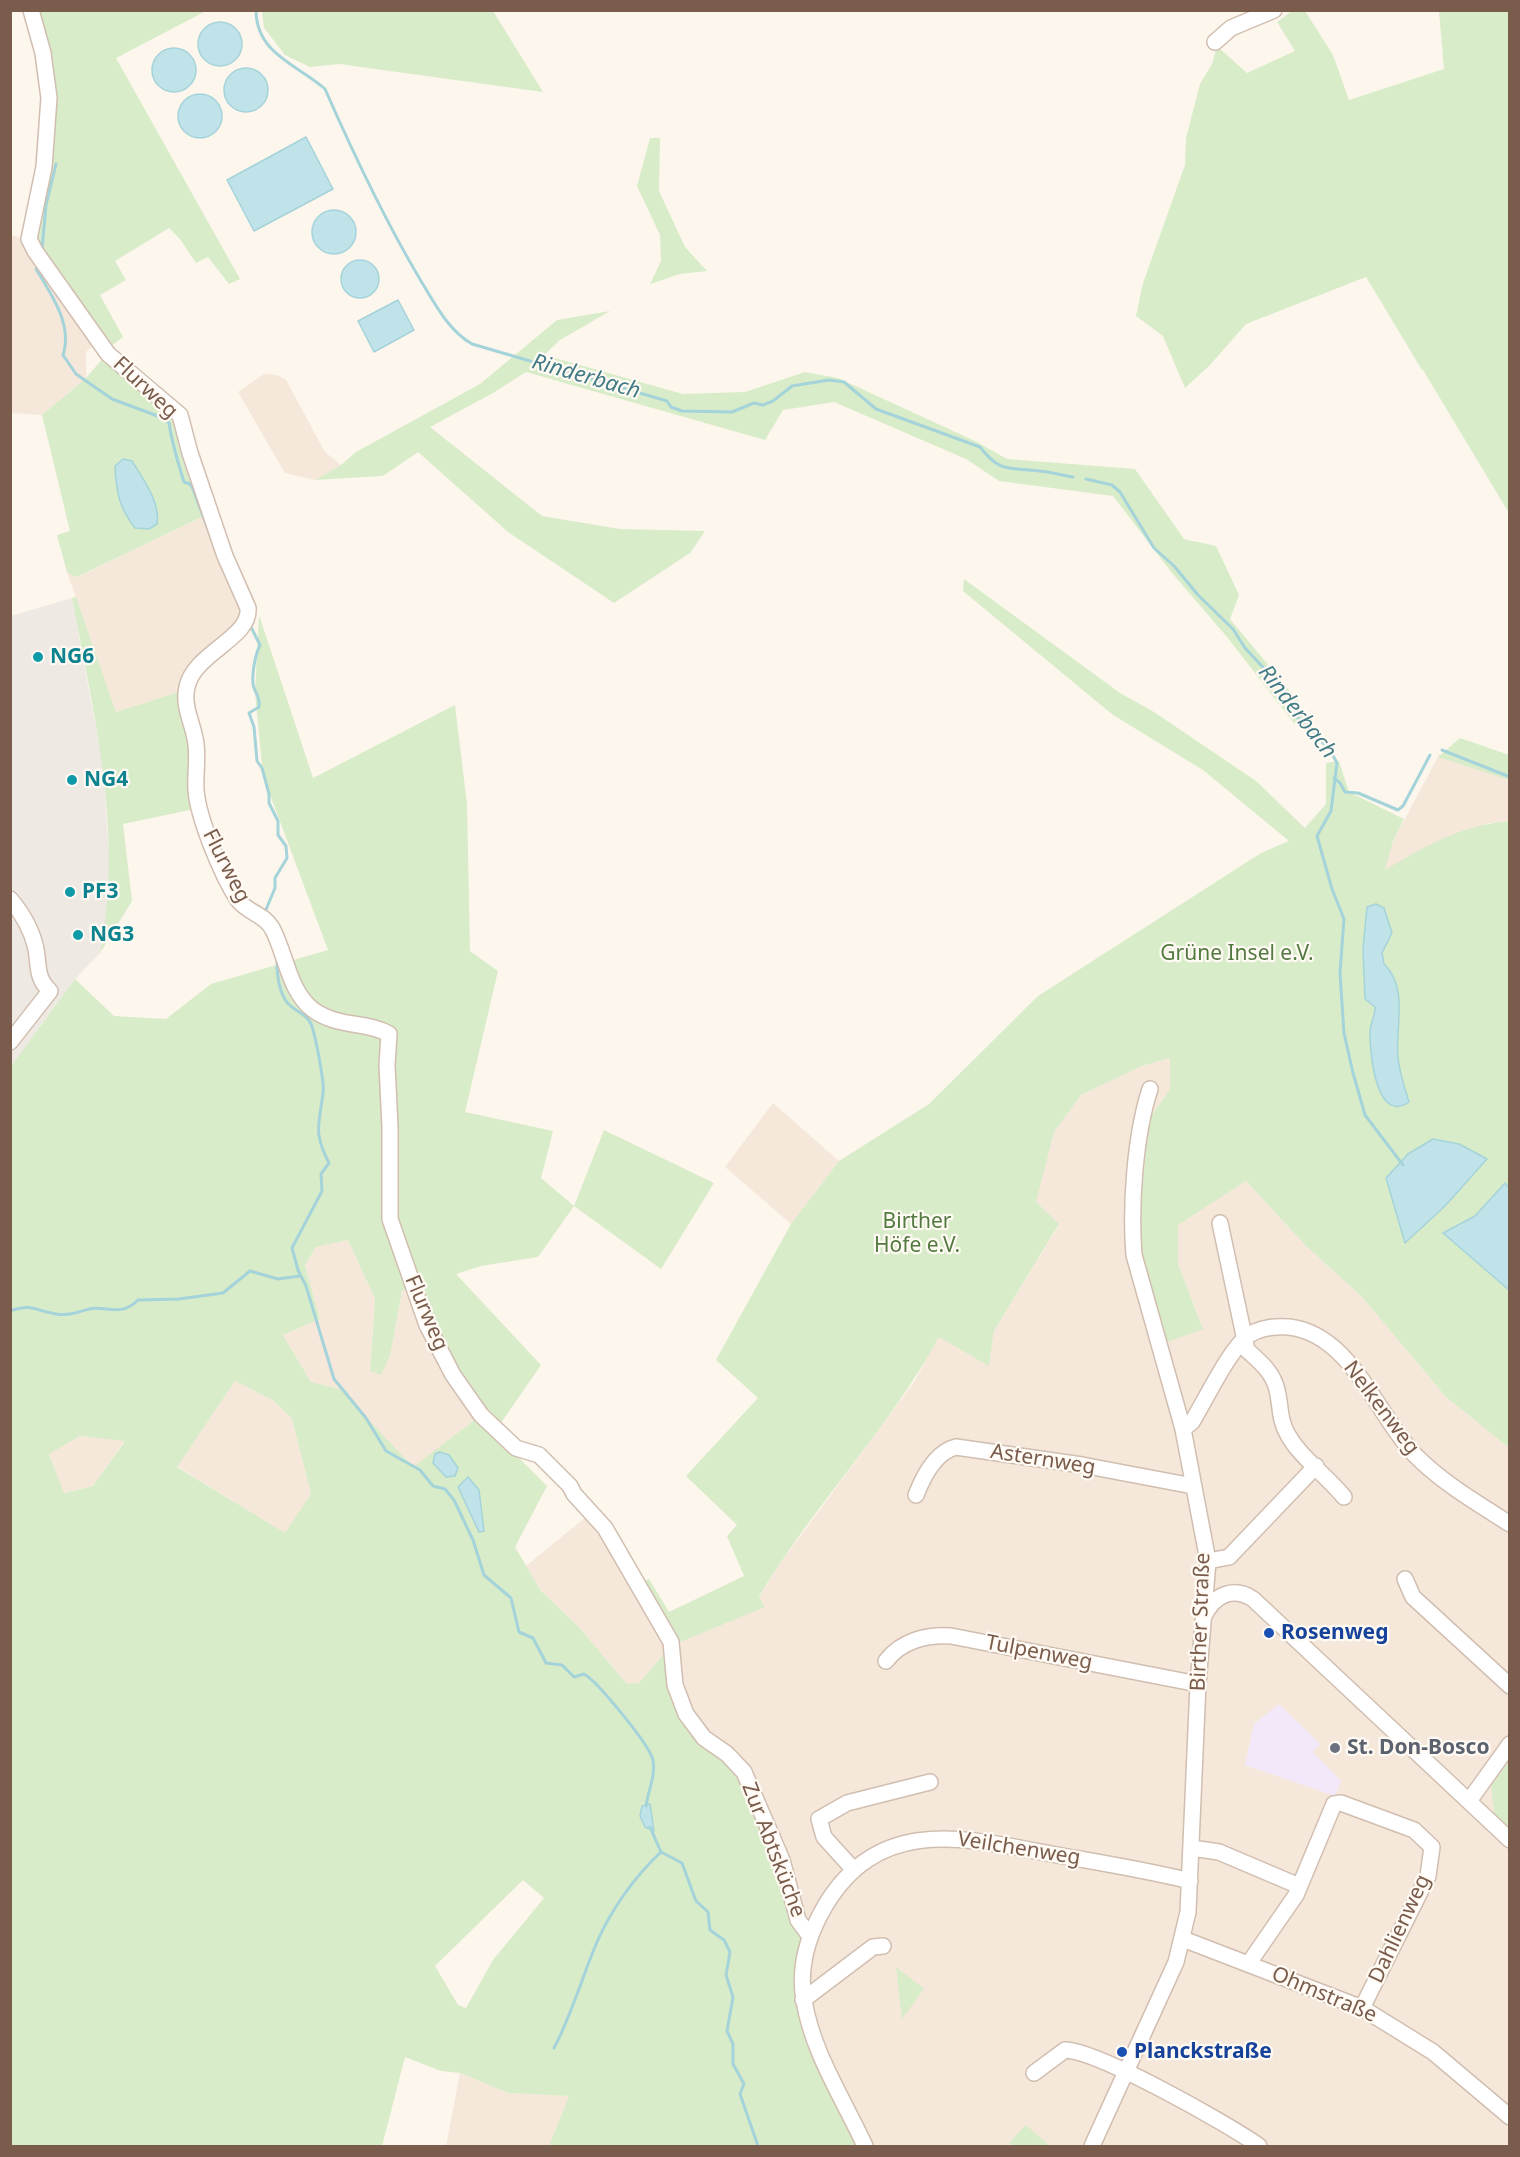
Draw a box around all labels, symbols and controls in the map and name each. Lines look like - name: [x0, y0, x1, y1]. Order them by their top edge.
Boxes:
- water label: Rinderbach: [529, 349, 643, 405]
- street label: Flurweg: [107, 352, 183, 424]
- place label: NG6: [50, 644, 94, 670]
- marker: NG6: [31, 650, 45, 664]
- water label: Rinderbach: [1252, 660, 1342, 764]
- place label: NG4: [84, 767, 128, 793]
- marker: NG4: [65, 773, 79, 787]
- street label: Flurweg: [197, 825, 255, 907]
- place label: PF3: [82, 879, 119, 905]
- marker: PF3: [63, 885, 77, 899]
- place label: NG3: [90, 922, 134, 948]
- marker: NG3: [71, 928, 85, 942]
- park label: Grüne Insel e.V.: [1160, 941, 1314, 967]
- park label: Birther Höfe e.V.: [874, 1209, 960, 1259]
- street label: Flurweg: [399, 1272, 453, 1354]
- street label: Nelkenweg: [1338, 1356, 1424, 1460]
- street label: Asternweg: [989, 1439, 1097, 1481]
- street label: Birther Straße: [1186, 1552, 1216, 1692]
- place label: Rosenweg: [1281, 1620, 1388, 1646]
- marker: Rosenweg: [1262, 1626, 1276, 1640]
- street label: Tulpenweg: [984, 1630, 1094, 1676]
- place label: St. Don-Bosco: [1347, 1735, 1490, 1761]
- marker: St. Don-Bosco: [1328, 1741, 1342, 1755]
- street label: Zur Abtsküche: [736, 1779, 810, 1921]
- street label: Veilchenweg: [956, 1827, 1082, 1871]
- street label: Dahlienweg: [1364, 1871, 1436, 1987]
- street label: Ohmstraße: [1268, 1962, 1380, 2028]
- place label: Planckstraße: [1134, 2039, 1272, 2065]
- marker: Planckstraße: [1115, 2045, 1129, 2059]

